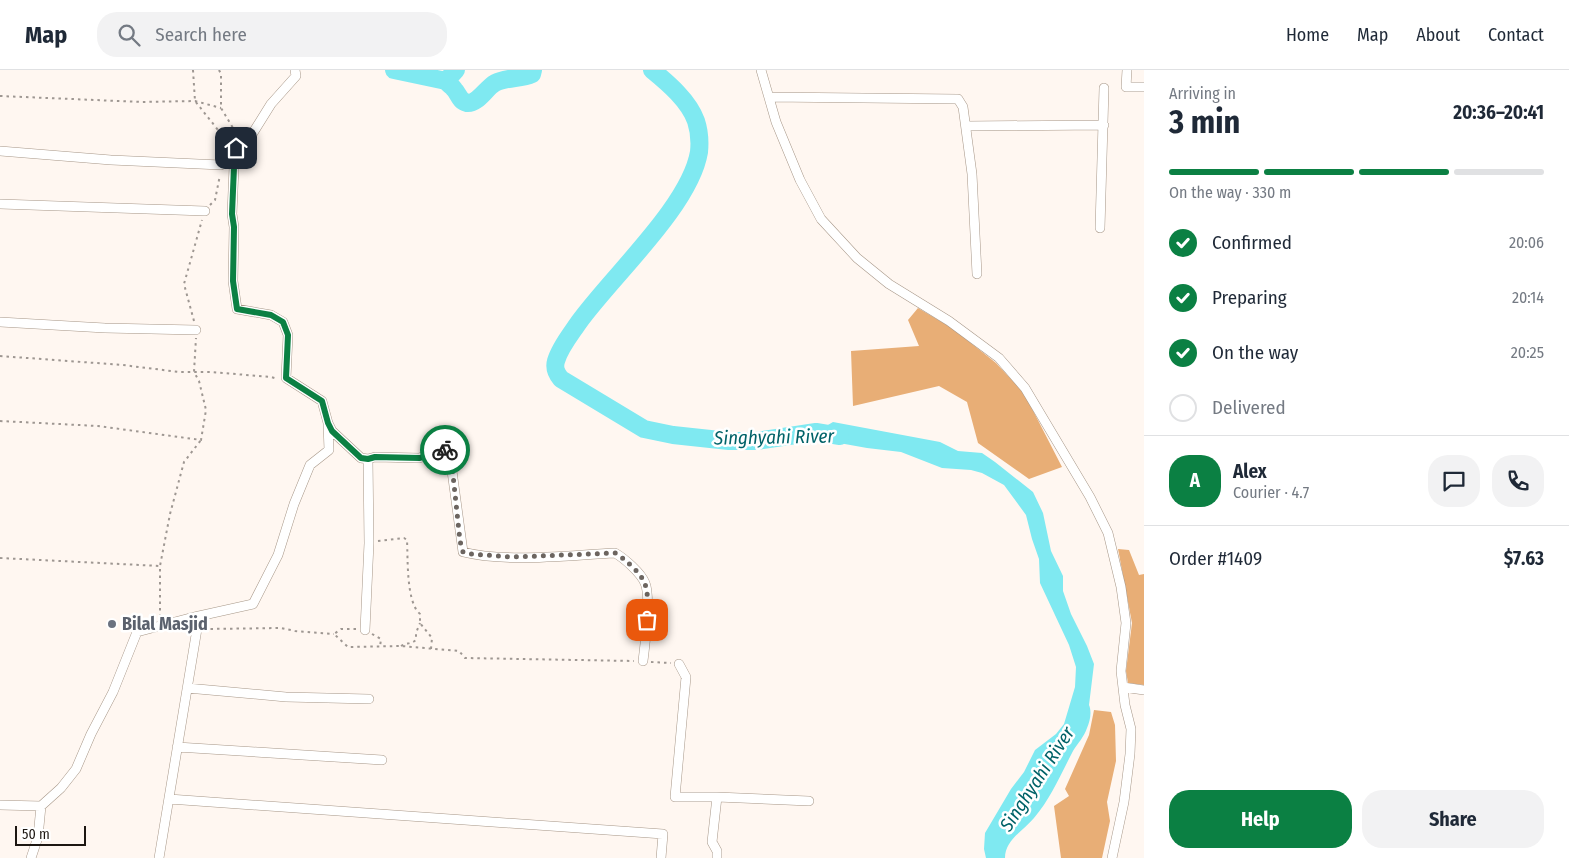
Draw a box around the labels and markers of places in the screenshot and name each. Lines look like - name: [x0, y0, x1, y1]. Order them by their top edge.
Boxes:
- pin: [215, 127, 257, 169]
- pin: [626, 599, 668, 641]
- place label: Bilal Masjid: [122, 613, 208, 635]
- marker: Bilal Masjid: [106, 618, 118, 630]

